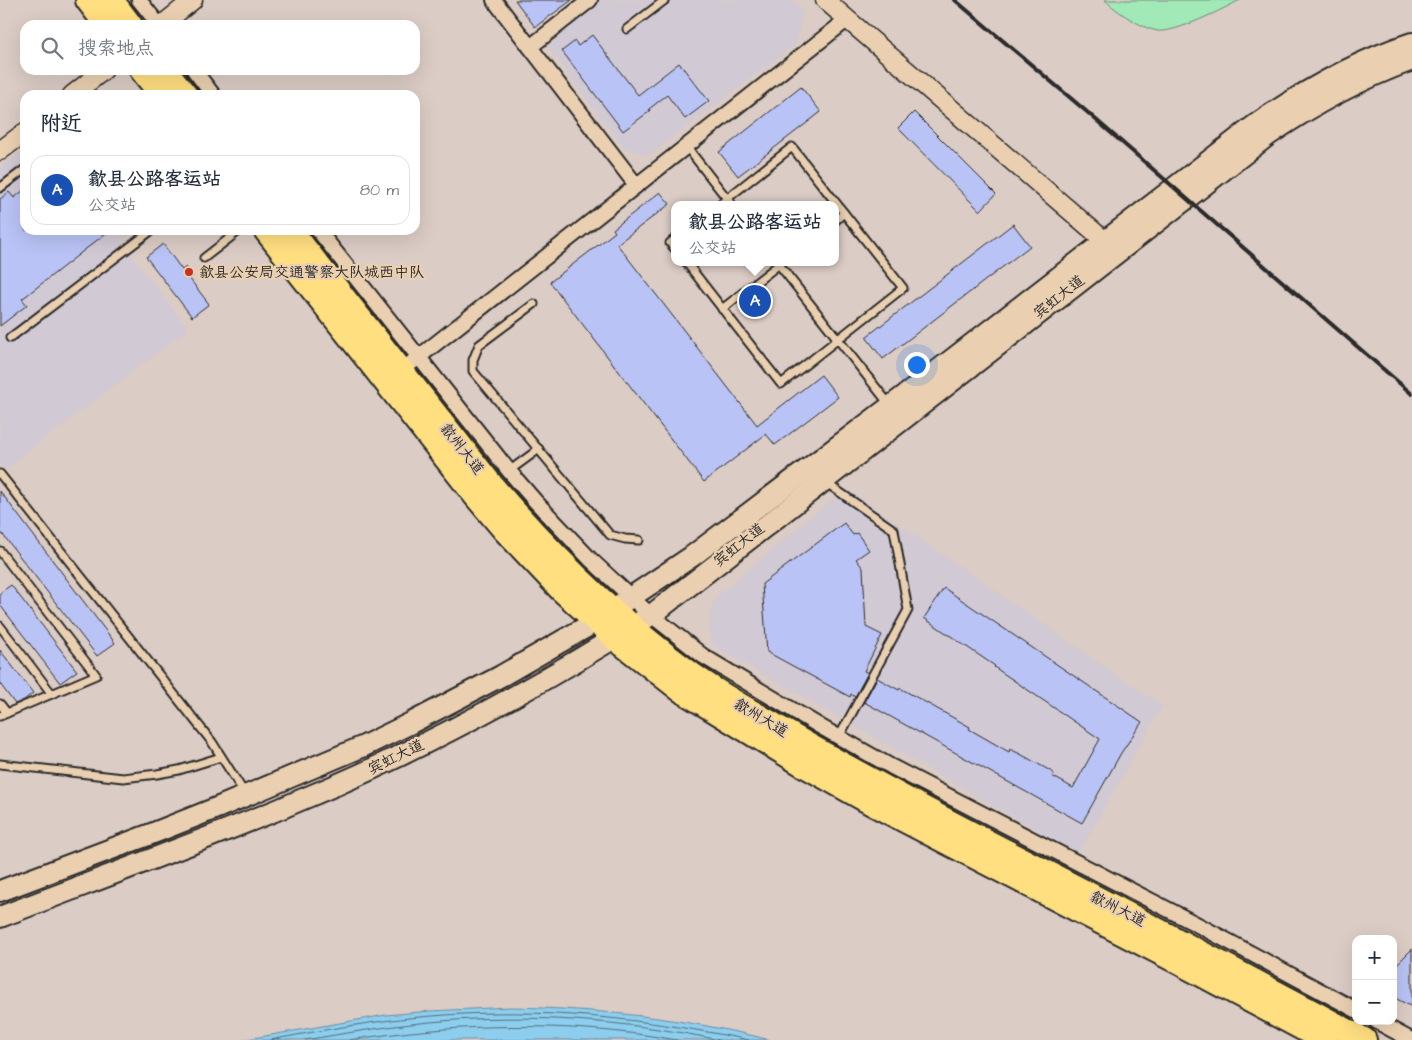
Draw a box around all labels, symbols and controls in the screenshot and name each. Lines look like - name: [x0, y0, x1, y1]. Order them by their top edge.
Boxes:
- search box: [20, 20, 420, 75]
- icon: search: [38, 34, 66, 62]
- text: 搜索地点: [78, 35, 154, 62]
- text: 附近: [40, 109, 82, 138]
- text: 歙县公路客运站: [88, 166, 221, 193]
- text: A: [52, 179, 62, 201]
- text: 80 m: [360, 179, 399, 201]
- text: 公交站: [88, 194, 136, 216]
- popup: [671, 201, 839, 266]
- text: 歙县公路客运站: [688, 209, 822, 236]
- text: 公交站: [688, 237, 737, 259]
- place label: 歙县公安局交通警察大队城西中队: [199, 262, 424, 283]
- marker: 歙县公安局交通警察大队城西中队: [183, 266, 195, 278]
- street label: 宾虹大道: [1029, 270, 1089, 324]
- pin: A: [739, 282, 771, 320]
- your location: [904, 352, 930, 378]
- street label: 歙州大道: [435, 419, 489, 479]
- street label: 宾虹大道: [709, 518, 769, 572]
- street label: 歙州大道: [730, 694, 792, 742]
- street label: 宾虹大道: [364, 734, 428, 780]
- street label: 歙州大道: [1086, 886, 1150, 932]
- map controls: [1352, 935, 1397, 1025]
- button: +: [1352, 935, 1397, 980]
- button: −: [1352, 980, 1397, 1025]

